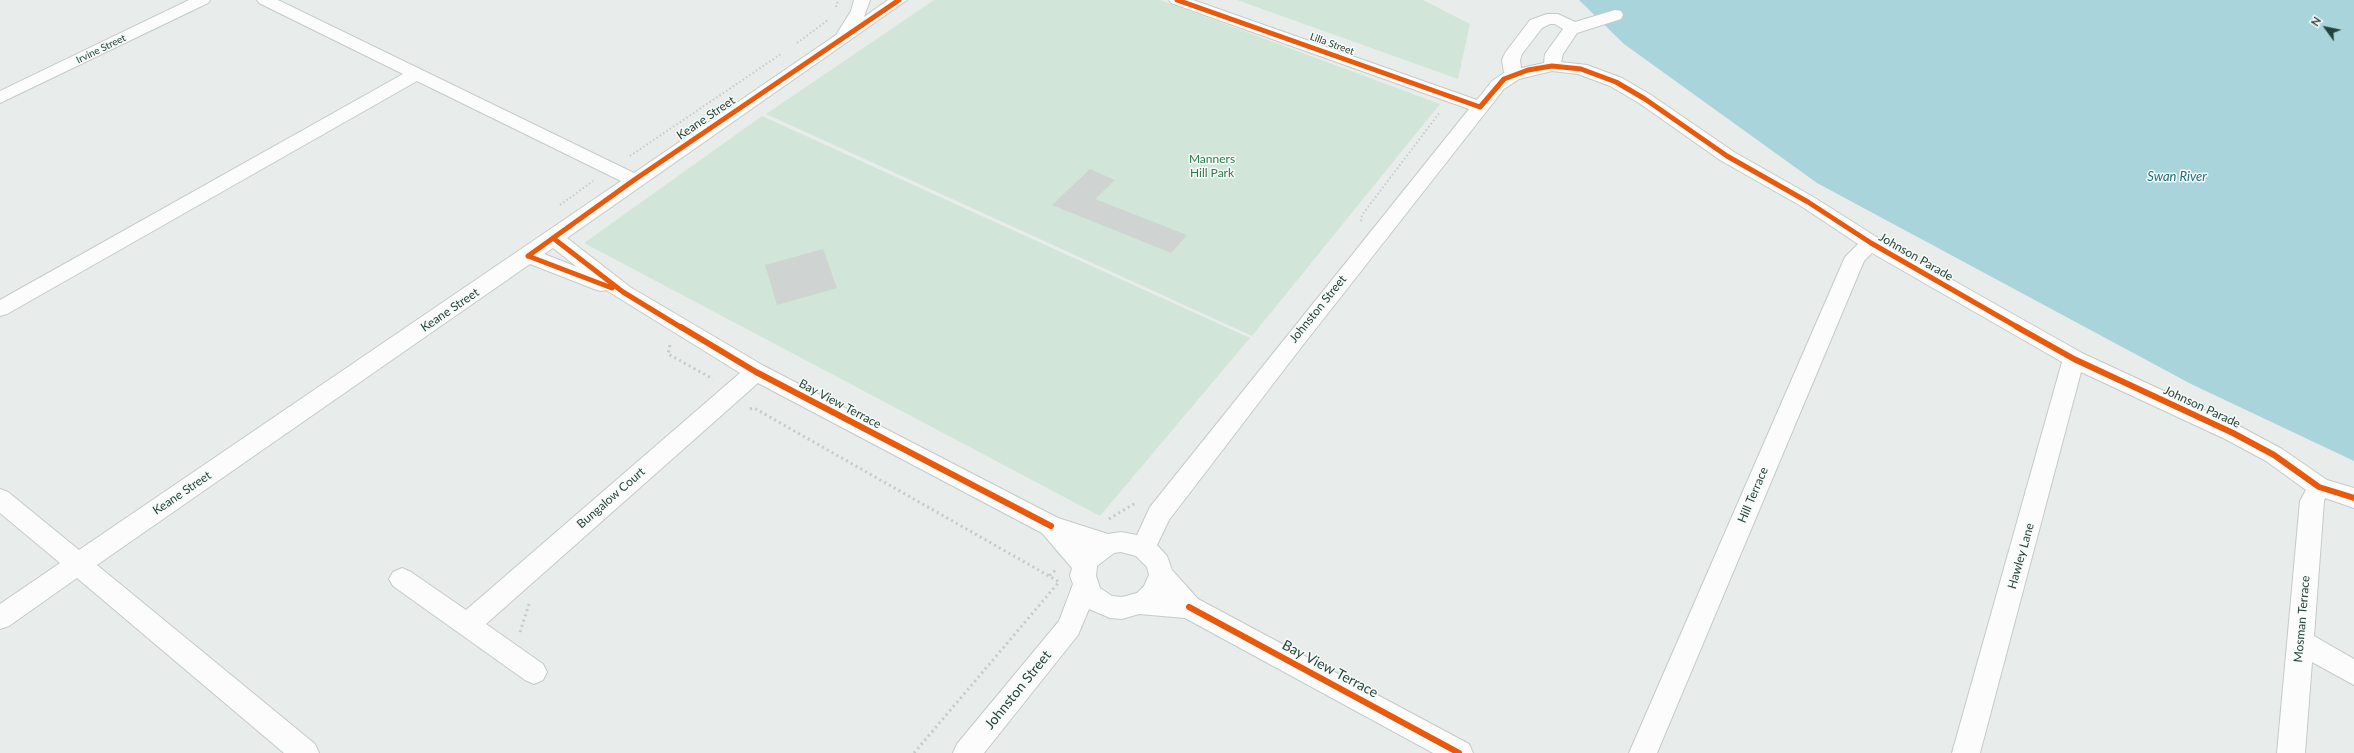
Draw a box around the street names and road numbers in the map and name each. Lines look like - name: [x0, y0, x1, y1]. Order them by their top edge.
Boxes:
- street label: Lilla Street: [1308, 30, 1356, 58]
- street label: Irvine Street: [74, 32, 128, 66]
- street label: Keane Street: [674, 93, 738, 143]
- street label: Johnson Parade: [1876, 230, 1956, 284]
- street label: Johnston Street: [1286, 272, 1350, 346]
- street label: Keane Street: [418, 285, 482, 335]
- street label: Bay View Terrace: [796, 376, 884, 432]
- street label: Johnson Parade: [2161, 383, 2243, 431]
- street label: Bungalow Court: [574, 465, 648, 531]
- street label: Hill Terrace: [1735, 465, 1771, 525]
- street label: Keane Street: [150, 468, 214, 518]
- street label: Hawley Lane: [2005, 521, 2037, 591]
- street label: Mosman Terrace: [2291, 575, 2313, 663]
- street label: Bay View Terrace: [1279, 637, 1381, 701]
- street label: Johnston Street: [981, 647, 1055, 733]

